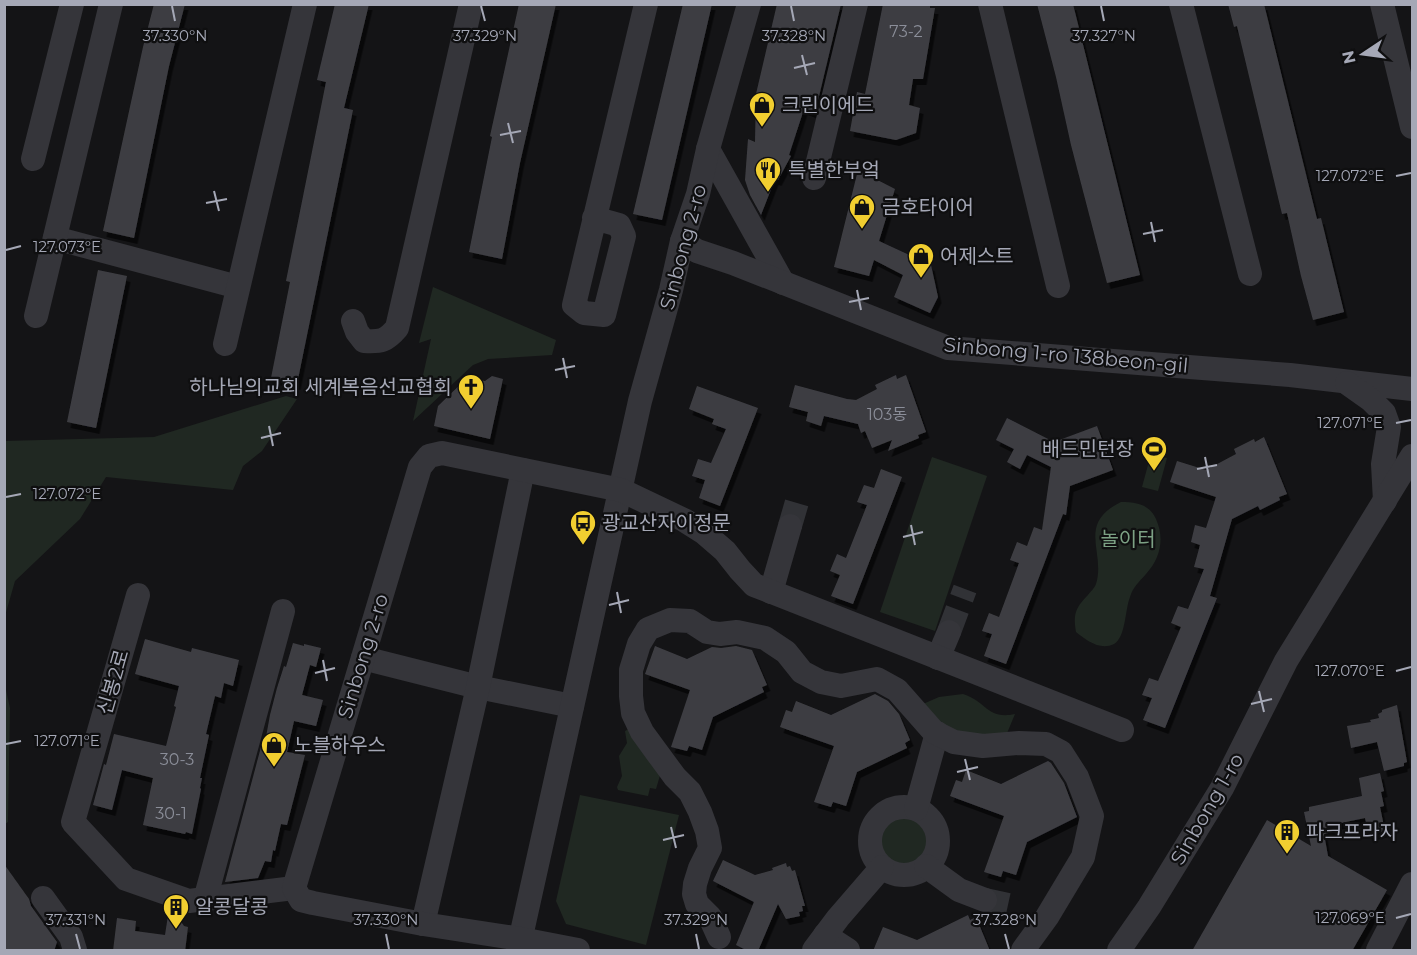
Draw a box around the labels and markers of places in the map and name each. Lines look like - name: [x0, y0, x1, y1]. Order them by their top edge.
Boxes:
- shop icon: 크린이에드: [747, 90, 777, 128]
- place label: 크린이에드: [782, 93, 874, 117]
- restaurant icon: 특별한부엌: [753, 155, 783, 193]
- place label: 특별한부엌: [788, 158, 880, 182]
- shop icon: 금호타이어: [847, 192, 877, 230]
- place label: 금호타이어: [882, 195, 974, 219]
- shop icon: 어제스트: [906, 241, 936, 279]
- place label: 어제스트: [940, 244, 1014, 268]
- church icon: 하나님의교회 세계복음선교협회: [456, 372, 486, 410]
- place label: 하나님의교회 세계복음선교협회: [189, 375, 452, 399]
- sports icon: 배드민턴장: [1139, 434, 1169, 472]
- place label: 배드민턴장: [1042, 437, 1134, 461]
- bus stop icon: 광교산자이정문: [568, 508, 598, 546]
- place label: 광교산자이정문: [602, 511, 731, 535]
- shop icon: 노블하우스: [259, 730, 289, 768]
- place label: 노블하우스: [294, 733, 386, 757]
- building icon: 파크프라자: [1272, 817, 1302, 855]
- place label: 파크프라자: [1306, 820, 1398, 844]
- building icon: 알콩달콩: [161, 892, 191, 930]
- place label: 알콩달콩: [195, 895, 269, 919]

